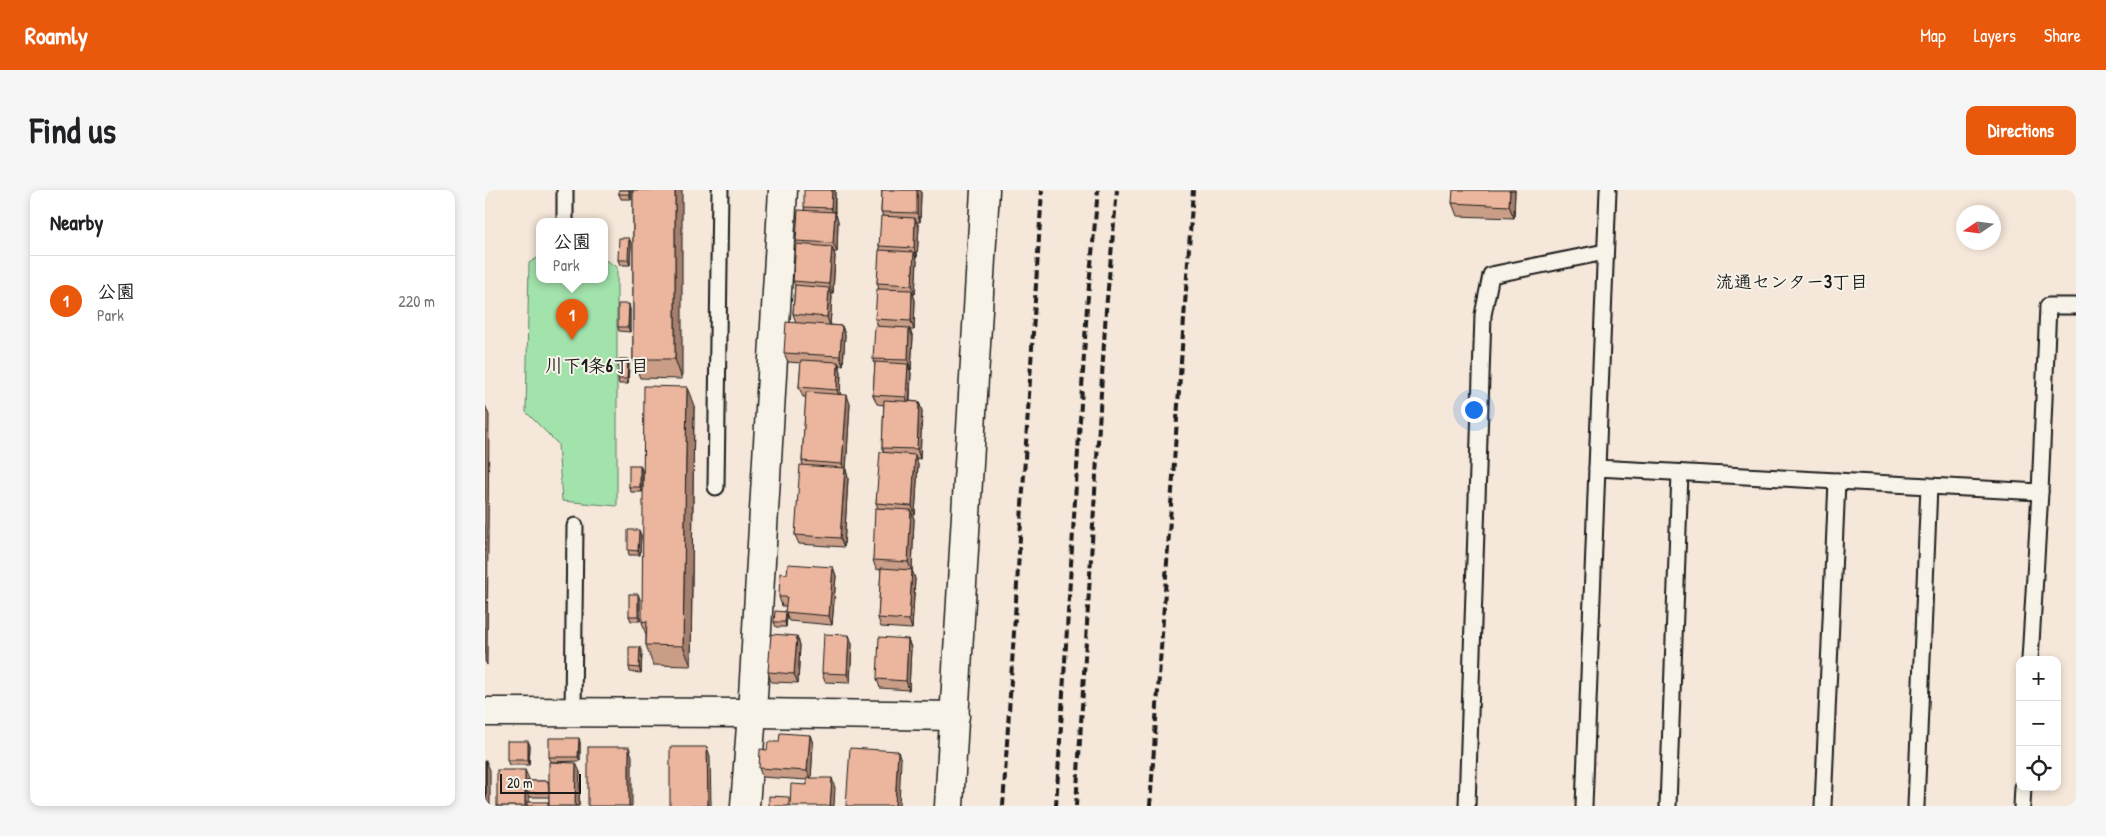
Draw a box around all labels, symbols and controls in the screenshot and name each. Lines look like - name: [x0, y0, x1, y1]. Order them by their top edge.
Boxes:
- text: Roamly: [25, 19, 88, 51]
- text: Map: [1920, 23, 1946, 48]
- text: Layers: [1974, 23, 2016, 48]
- text: Share: [2044, 23, 2081, 48]
- button: Directions: [1966, 106, 2076, 155]
- text: Find us: [30, 107, 116, 154]
- north arrow: [1956, 205, 2001, 250]
- text: Nearby: [50, 208, 103, 237]
- popup: [536, 218, 608, 283]
- text: 公園: [553, 228, 591, 254]
- text: Park: [553, 254, 580, 276]
- district label: 流通センター3丁目: [1716, 269, 1868, 294]
- text: 公園: [97, 278, 135, 304]
- text: 1: [63, 290, 69, 312]
- text: 220 m: [398, 290, 435, 312]
- pin: 1: [556, 299, 588, 340]
- text: Park: [97, 304, 124, 326]
- district label: 川下1条6丁目: [545, 353, 649, 378]
- your location: [1461, 397, 1487, 423]
- map controls: [2016, 656, 2061, 791]
- button: +: [2016, 656, 2061, 701]
- button: −: [2016, 701, 2061, 746]
- button: locate: [2016, 746, 2061, 791]
- scale bar: [500, 771, 581, 794]
- text: 20 m: [507, 773, 533, 792]

